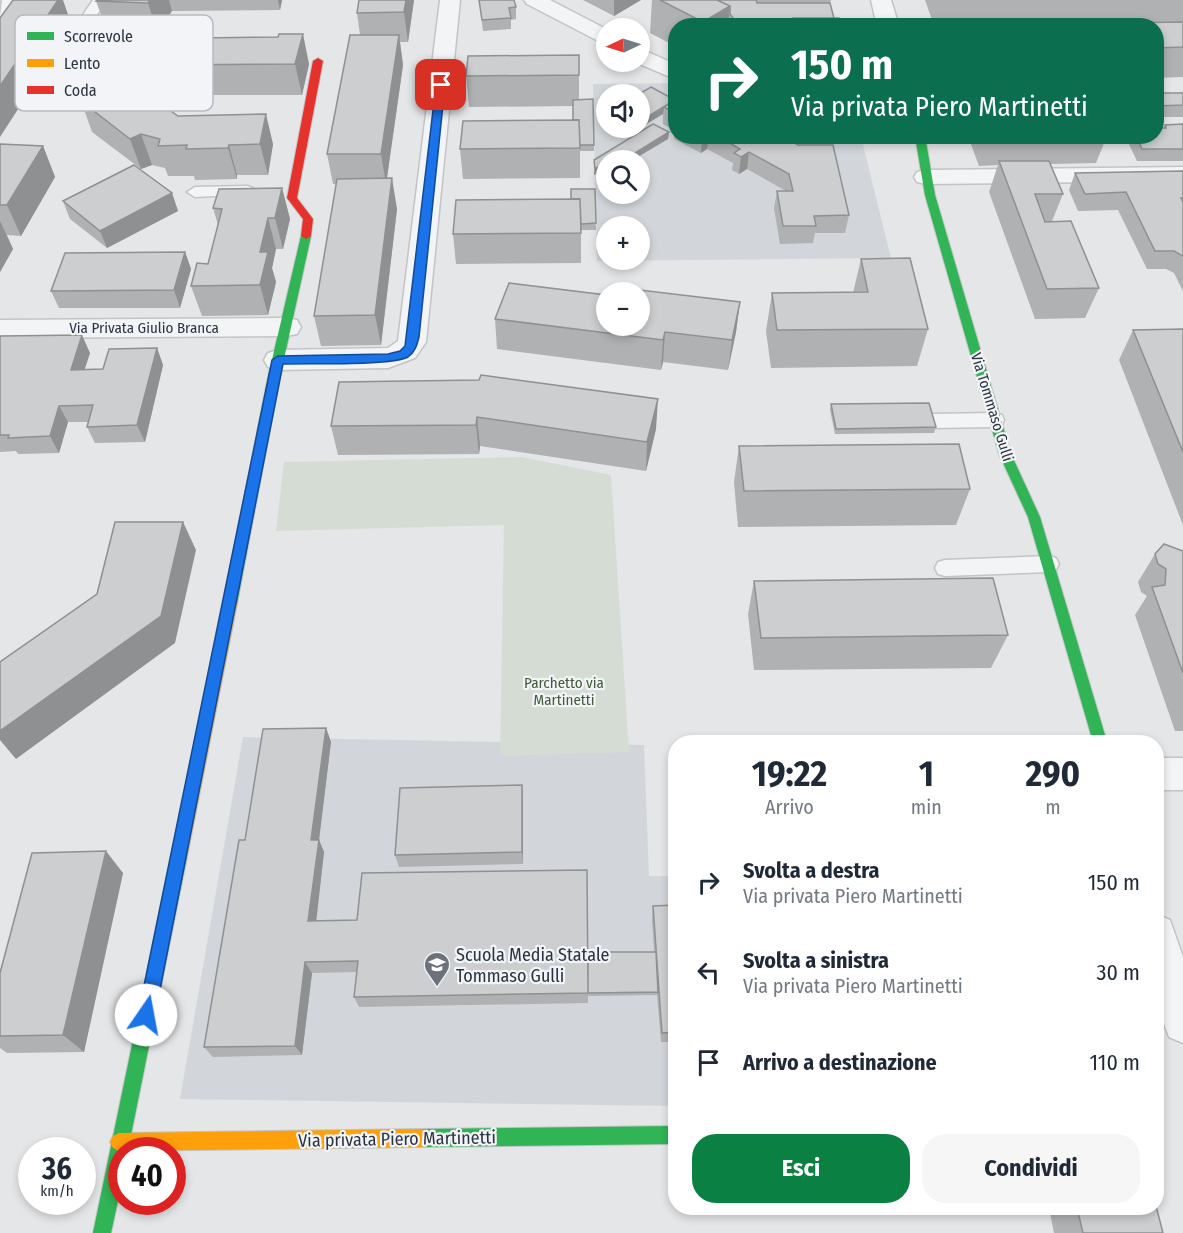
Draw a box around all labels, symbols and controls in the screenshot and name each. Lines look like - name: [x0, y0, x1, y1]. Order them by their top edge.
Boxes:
- legend: [15, 15, 213, 111]
- north arrow: [596, 18, 650, 72]
- map controls: [596, 18, 650, 336]
- text: Scorrevole: [64, 27, 133, 46]
- text: 150 m: [791, 40, 893, 90]
- icon: right: [692, 42, 770, 120]
- text: Lento: [64, 54, 100, 73]
- pin: [415, 59, 466, 110]
- icon: arrive: [424, 68, 457, 101]
- text: Coda: [64, 81, 97, 100]
- button: sound: [596, 84, 650, 138]
- text: Via privata Piero Martinetti: [791, 91, 1088, 123]
- button: search: [596, 150, 650, 204]
- button: +: [596, 216, 650, 270]
- button: −: [596, 282, 650, 336]
- street label: Via Privata Giulio Branca: [69, 319, 219, 337]
- street label: Via Tommaso Gulli: [967, 351, 1017, 463]
- park label: Parchetto via Martinetti: [524, 674, 604, 709]
- text: 19:22: [752, 752, 827, 796]
- text: 1: [919, 752, 934, 796]
- text: 290: [1026, 752, 1080, 796]
- text: Arrivo: [765, 795, 814, 819]
- text: min: [911, 795, 942, 819]
- text: m: [1045, 795, 1061, 819]
- text: Svolta a destra: [743, 857, 880, 884]
- icon: right: [692, 866, 725, 899]
- text: 150 m: [1088, 869, 1140, 896]
- text: Via privata Piero Martinetti: [743, 884, 963, 908]
- place label: Scuola Media Statale Tommaso Gulli: [456, 944, 610, 987]
- text: Svolta a sinistra: [743, 947, 889, 974]
- school or university icon: Scuola Media Statale Tommaso Gulli: [422, 950, 452, 988]
- icon: left: [692, 956, 725, 989]
- text: 30 m: [1097, 959, 1140, 986]
- text: Via privata Piero Martinetti: [743, 974, 963, 998]
- position arrow: [114, 983, 178, 1047]
- icon: arrive: [692, 1046, 725, 1079]
- text: Arrivo a destinazione: [743, 1049, 937, 1076]
- text: 110 m: [1090, 1049, 1140, 1076]
- street label: Via privata Piero Martinetti: [298, 1126, 496, 1152]
- button: Esci: [692, 1134, 910, 1203]
- button: Condividi: [922, 1134, 1140, 1203]
- speed limit sign: 40: [108, 1137, 186, 1215]
- text: 36: [42, 1151, 72, 1187]
- text: km/h: [40, 1182, 74, 1200]

